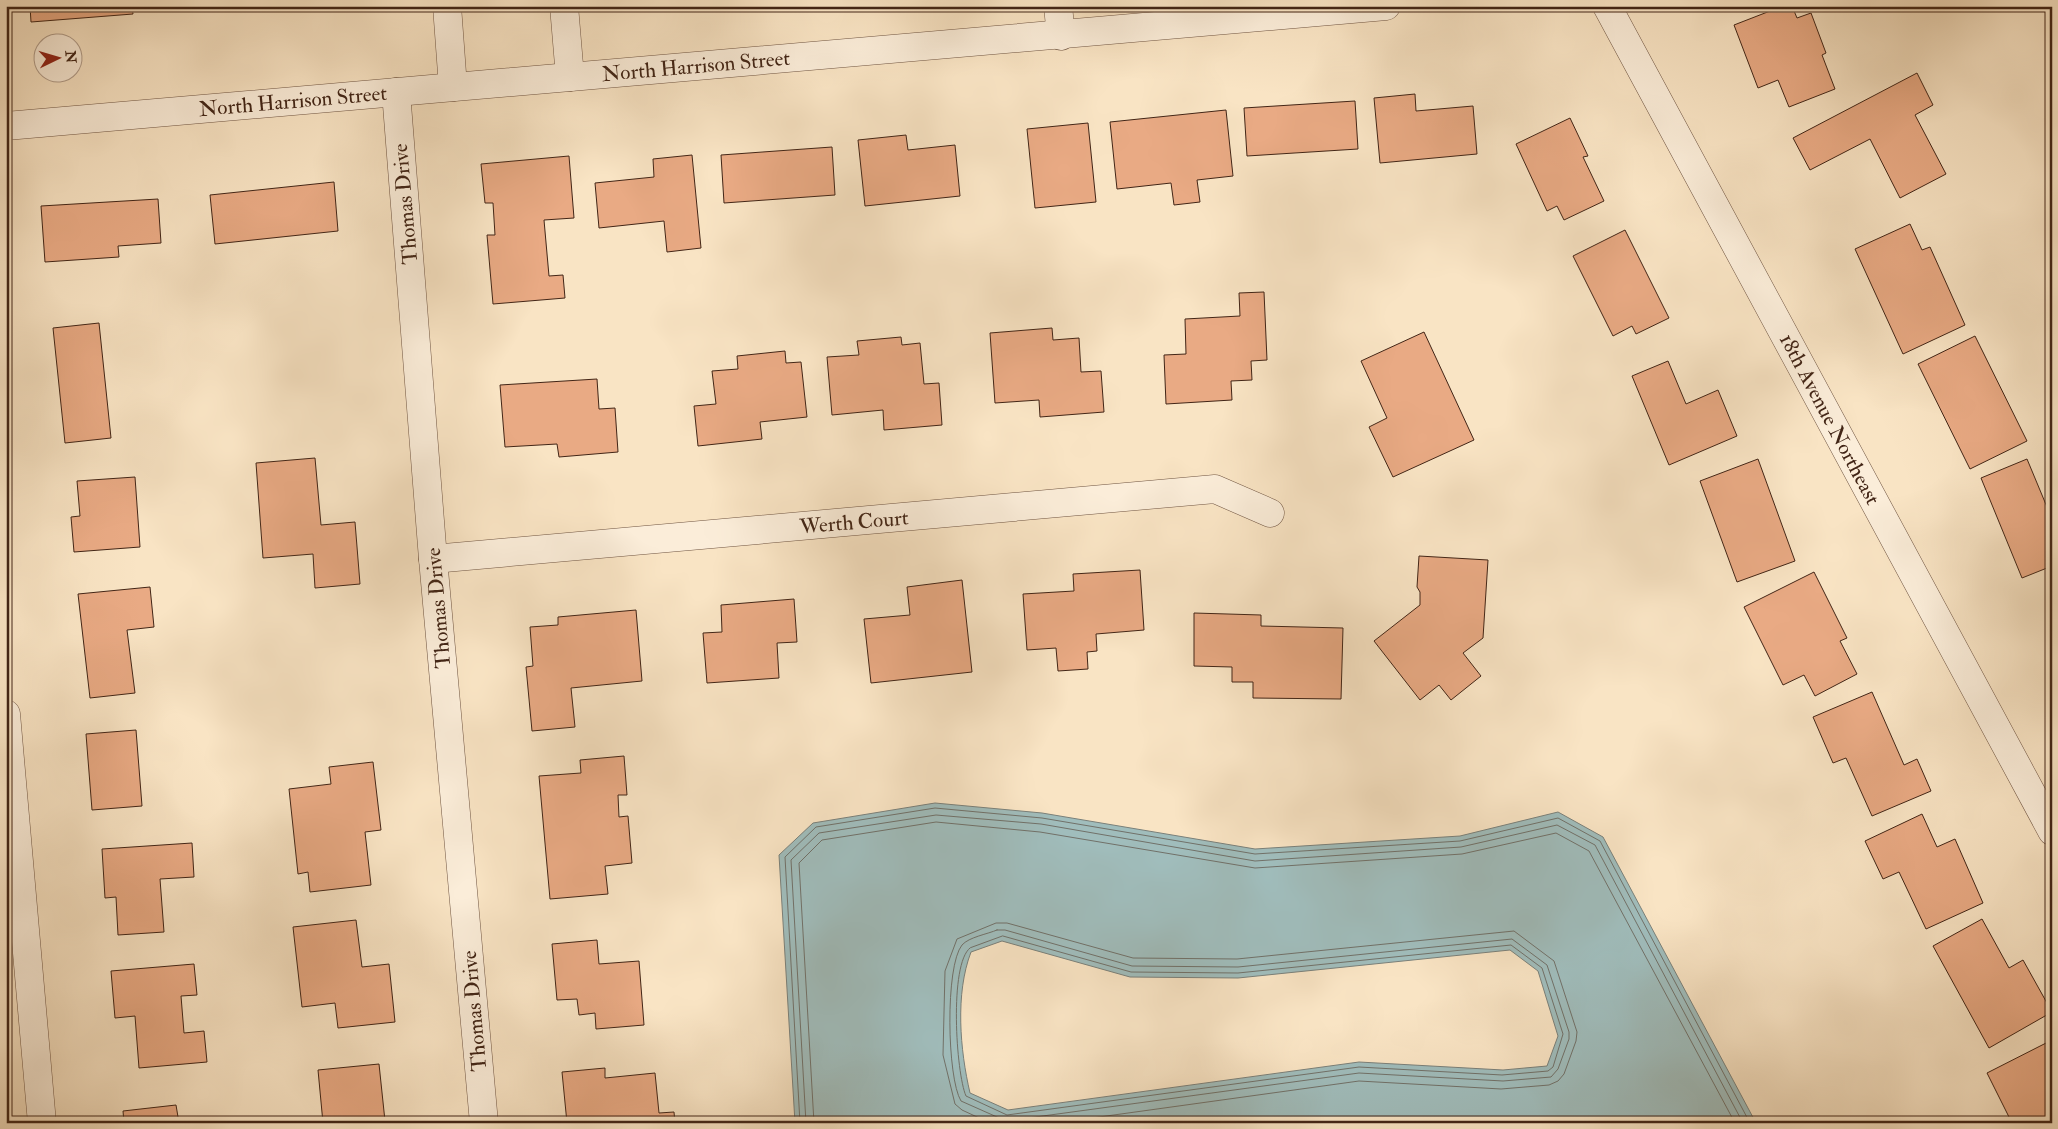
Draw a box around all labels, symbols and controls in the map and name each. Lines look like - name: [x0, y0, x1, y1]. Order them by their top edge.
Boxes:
- north arrow: [32, 32, 82, 82]
- street label: North Harrison Street: [601, 45, 791, 88]
- text: N: [61, 49, 80, 64]
- street label: North Harrison Street: [198, 80, 388, 123]
- street label: Thomas Drive: [387, 142, 424, 266]
- street label: 18th Avenue Northeast: [1773, 329, 1886, 510]
- street label: Werth Court: [797, 504, 910, 541]
- street label: Thomas Drive: [420, 546, 457, 670]
- street label: Thomas Drive: [456, 949, 493, 1073]

